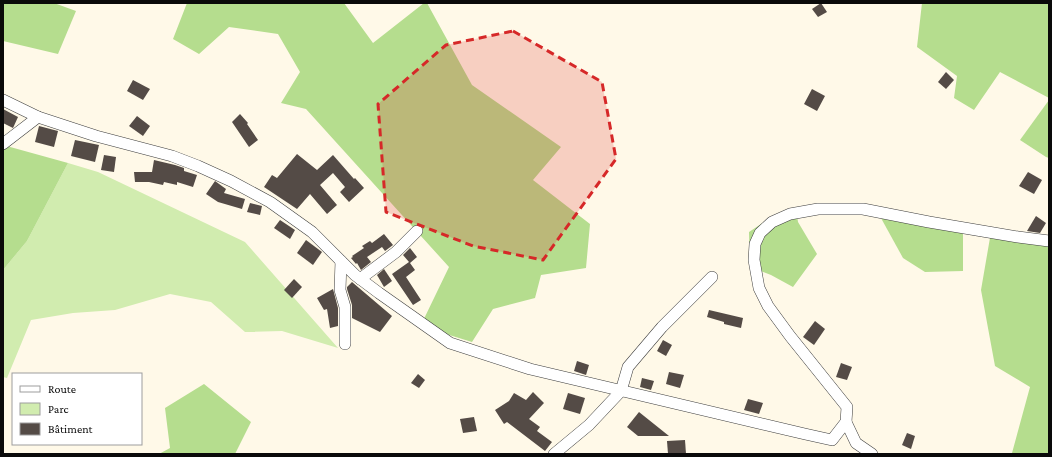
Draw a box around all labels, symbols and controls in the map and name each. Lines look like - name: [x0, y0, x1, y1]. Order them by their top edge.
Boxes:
- legend: [12, 373, 142, 445]
- text: Route: [48, 382, 76, 396]
- text: Parc: [48, 402, 68, 416]
- text: Bâtiment: [48, 422, 94, 436]

